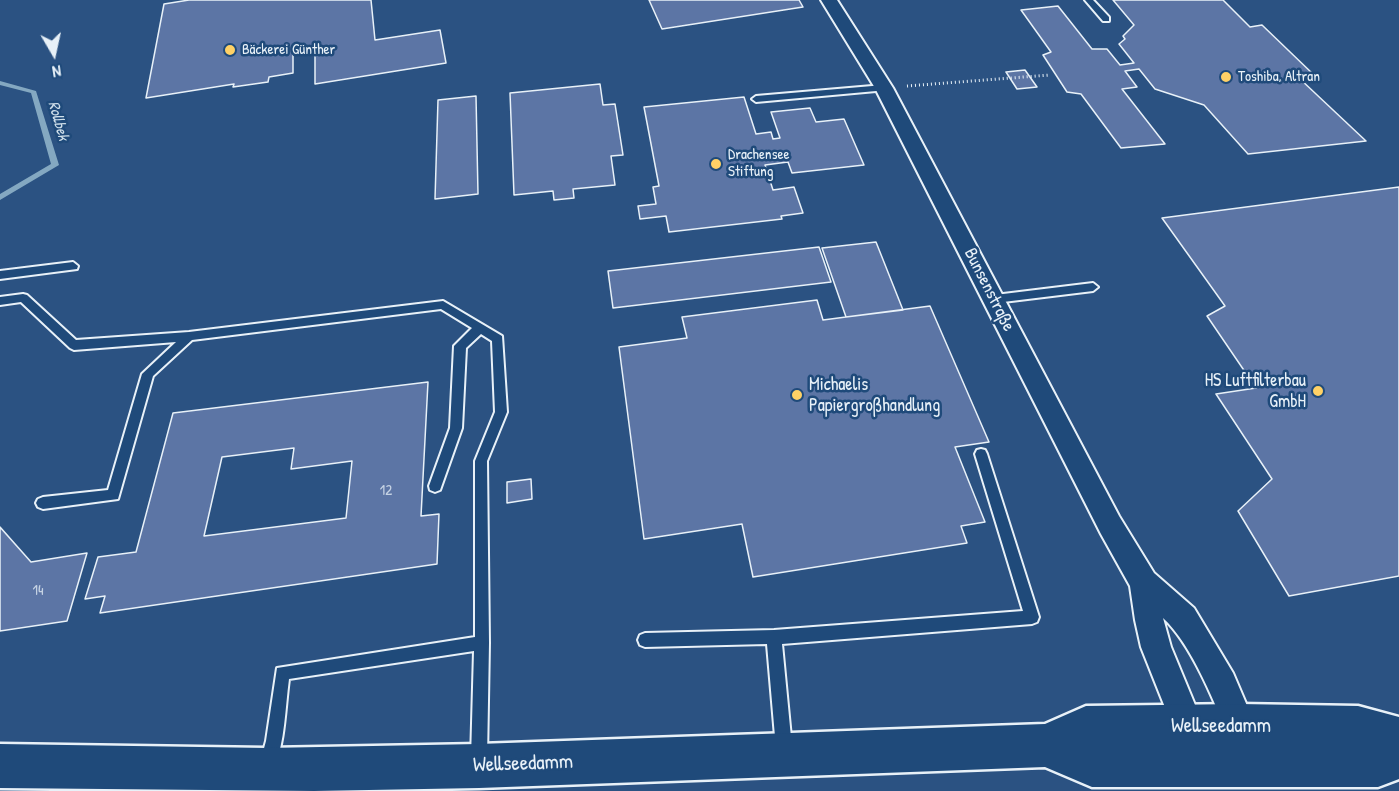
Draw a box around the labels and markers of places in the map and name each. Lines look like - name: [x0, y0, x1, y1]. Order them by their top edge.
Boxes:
- place label: Bäckerei Günther: [242, 41, 335, 59]
- marker: Bäckerei Günther: [223, 43, 237, 57]
- place label: Toshiba, Altran: [1238, 68, 1320, 86]
- marker: Toshiba, Altran: [1219, 70, 1233, 84]
- place label: Drachensee Stiftung: [728, 146, 789, 181]
- marker: Drachensee Stiftung: [709, 157, 723, 171]
- place label: HS Luftfilterbau GmbH: [1205, 370, 1306, 412]
- place label: Michaelis Papiergroßhandlung: [809, 374, 940, 416]
- marker: HS Luftfilterbau GmbH: [1311, 384, 1325, 398]
- marker: Michaelis Papiergroßhandlung: [790, 388, 804, 402]

